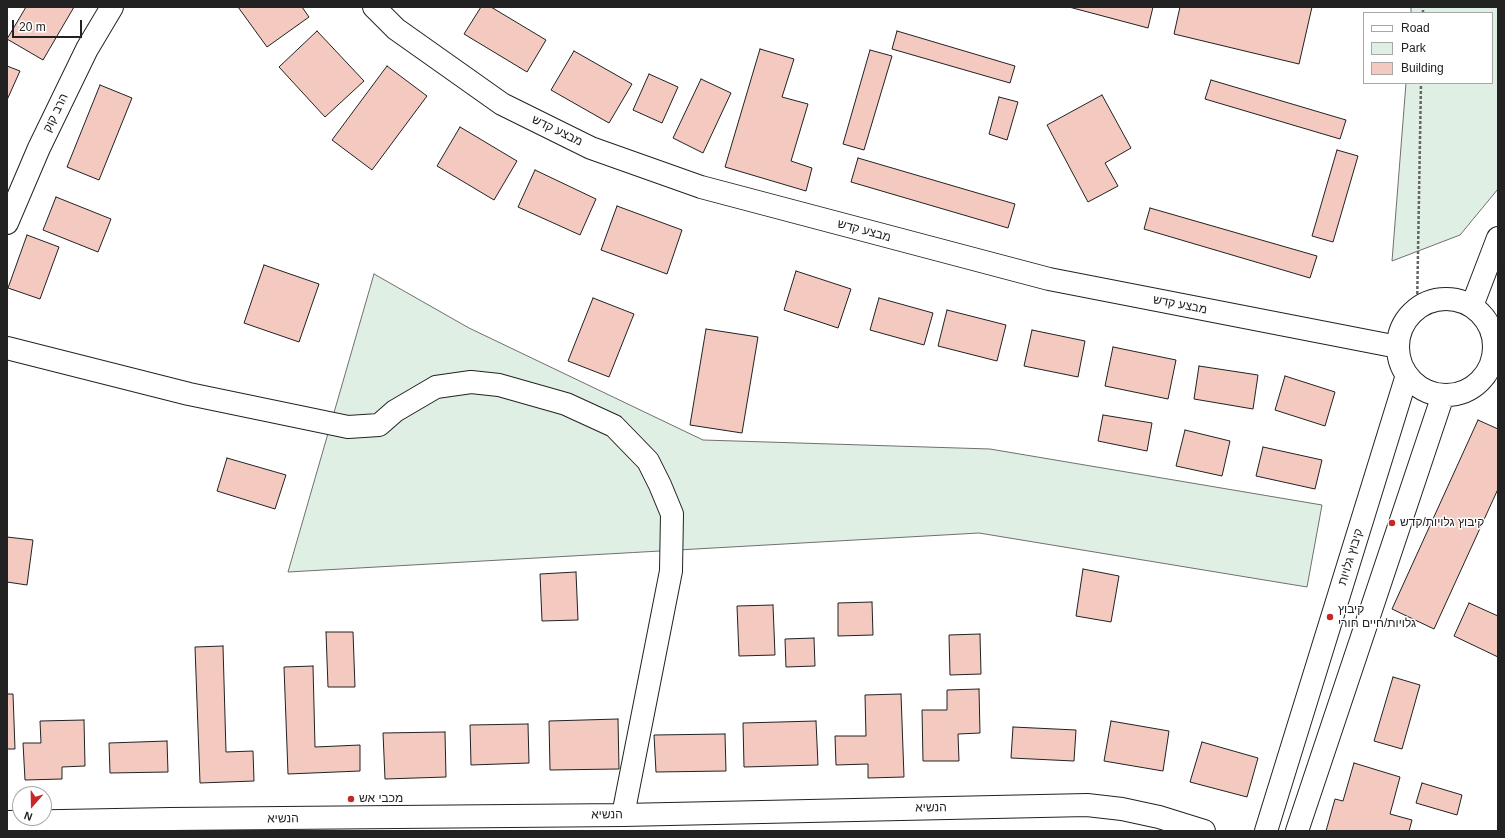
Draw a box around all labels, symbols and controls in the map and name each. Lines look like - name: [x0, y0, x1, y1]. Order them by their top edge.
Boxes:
- scale bar: [14, 12, 84, 38]
- legend: [1363, 12, 1493, 84]
- text: 20 m: [19, 20, 46, 34]
- text: Road: [1401, 21, 1430, 35]
- text: Park: [1401, 41, 1426, 55]
- text: Building: [1401, 61, 1444, 75]
- street label: הרב קוק: [40, 91, 72, 135]
- street label: מבצע קדש: [529, 113, 585, 149]
- street label: מבצע קדש: [836, 217, 892, 245]
- street label: מבצע קדש: [1152, 293, 1208, 317]
- place label: קיבוץ גלויות/קדש: [1400, 516, 1484, 530]
- marker: קיבוץ גלויות/קדש: [1387, 518, 1397, 528]
- street label: קיבוץ גלויות: [1336, 527, 1366, 587]
- place label: קיבוץ גלויות/חיים חורי: [1338, 603, 1416, 631]
- marker: קיבוץ גלויות/חיים חורי: [1325, 612, 1335, 622]
- north arrow: [12, 786, 52, 826]
- place label: מכבי אש: [359, 792, 403, 806]
- marker: מכבי אש: [346, 794, 356, 804]
- street label: הנשיא: [915, 801, 947, 815]
- street label: הנשיא: [591, 808, 623, 822]
- text: N: [22, 809, 34, 823]
- street label: הנשיא: [267, 812, 299, 826]

